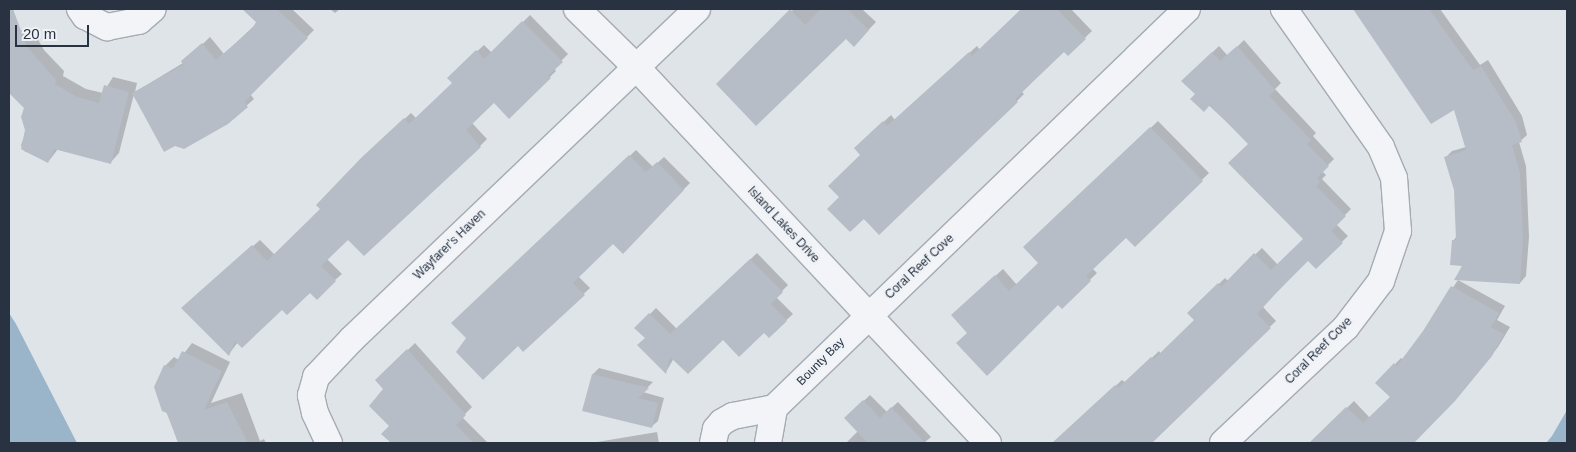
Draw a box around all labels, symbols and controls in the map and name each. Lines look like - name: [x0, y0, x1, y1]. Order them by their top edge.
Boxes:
- scale bar: [18, 15, 91, 47]
- text: 20 m: [23, 25, 56, 42]
- street label: Island Lakes Drive: [744, 184, 822, 266]
- street label: Wayfarer's Haven: [411, 207, 489, 283]
- street label: Coral Reef Cove: [883, 231, 957, 303]
- street label: Coral Reef Cove: [1283, 315, 1355, 387]
- street label: Bounty Bay: [794, 335, 848, 389]

